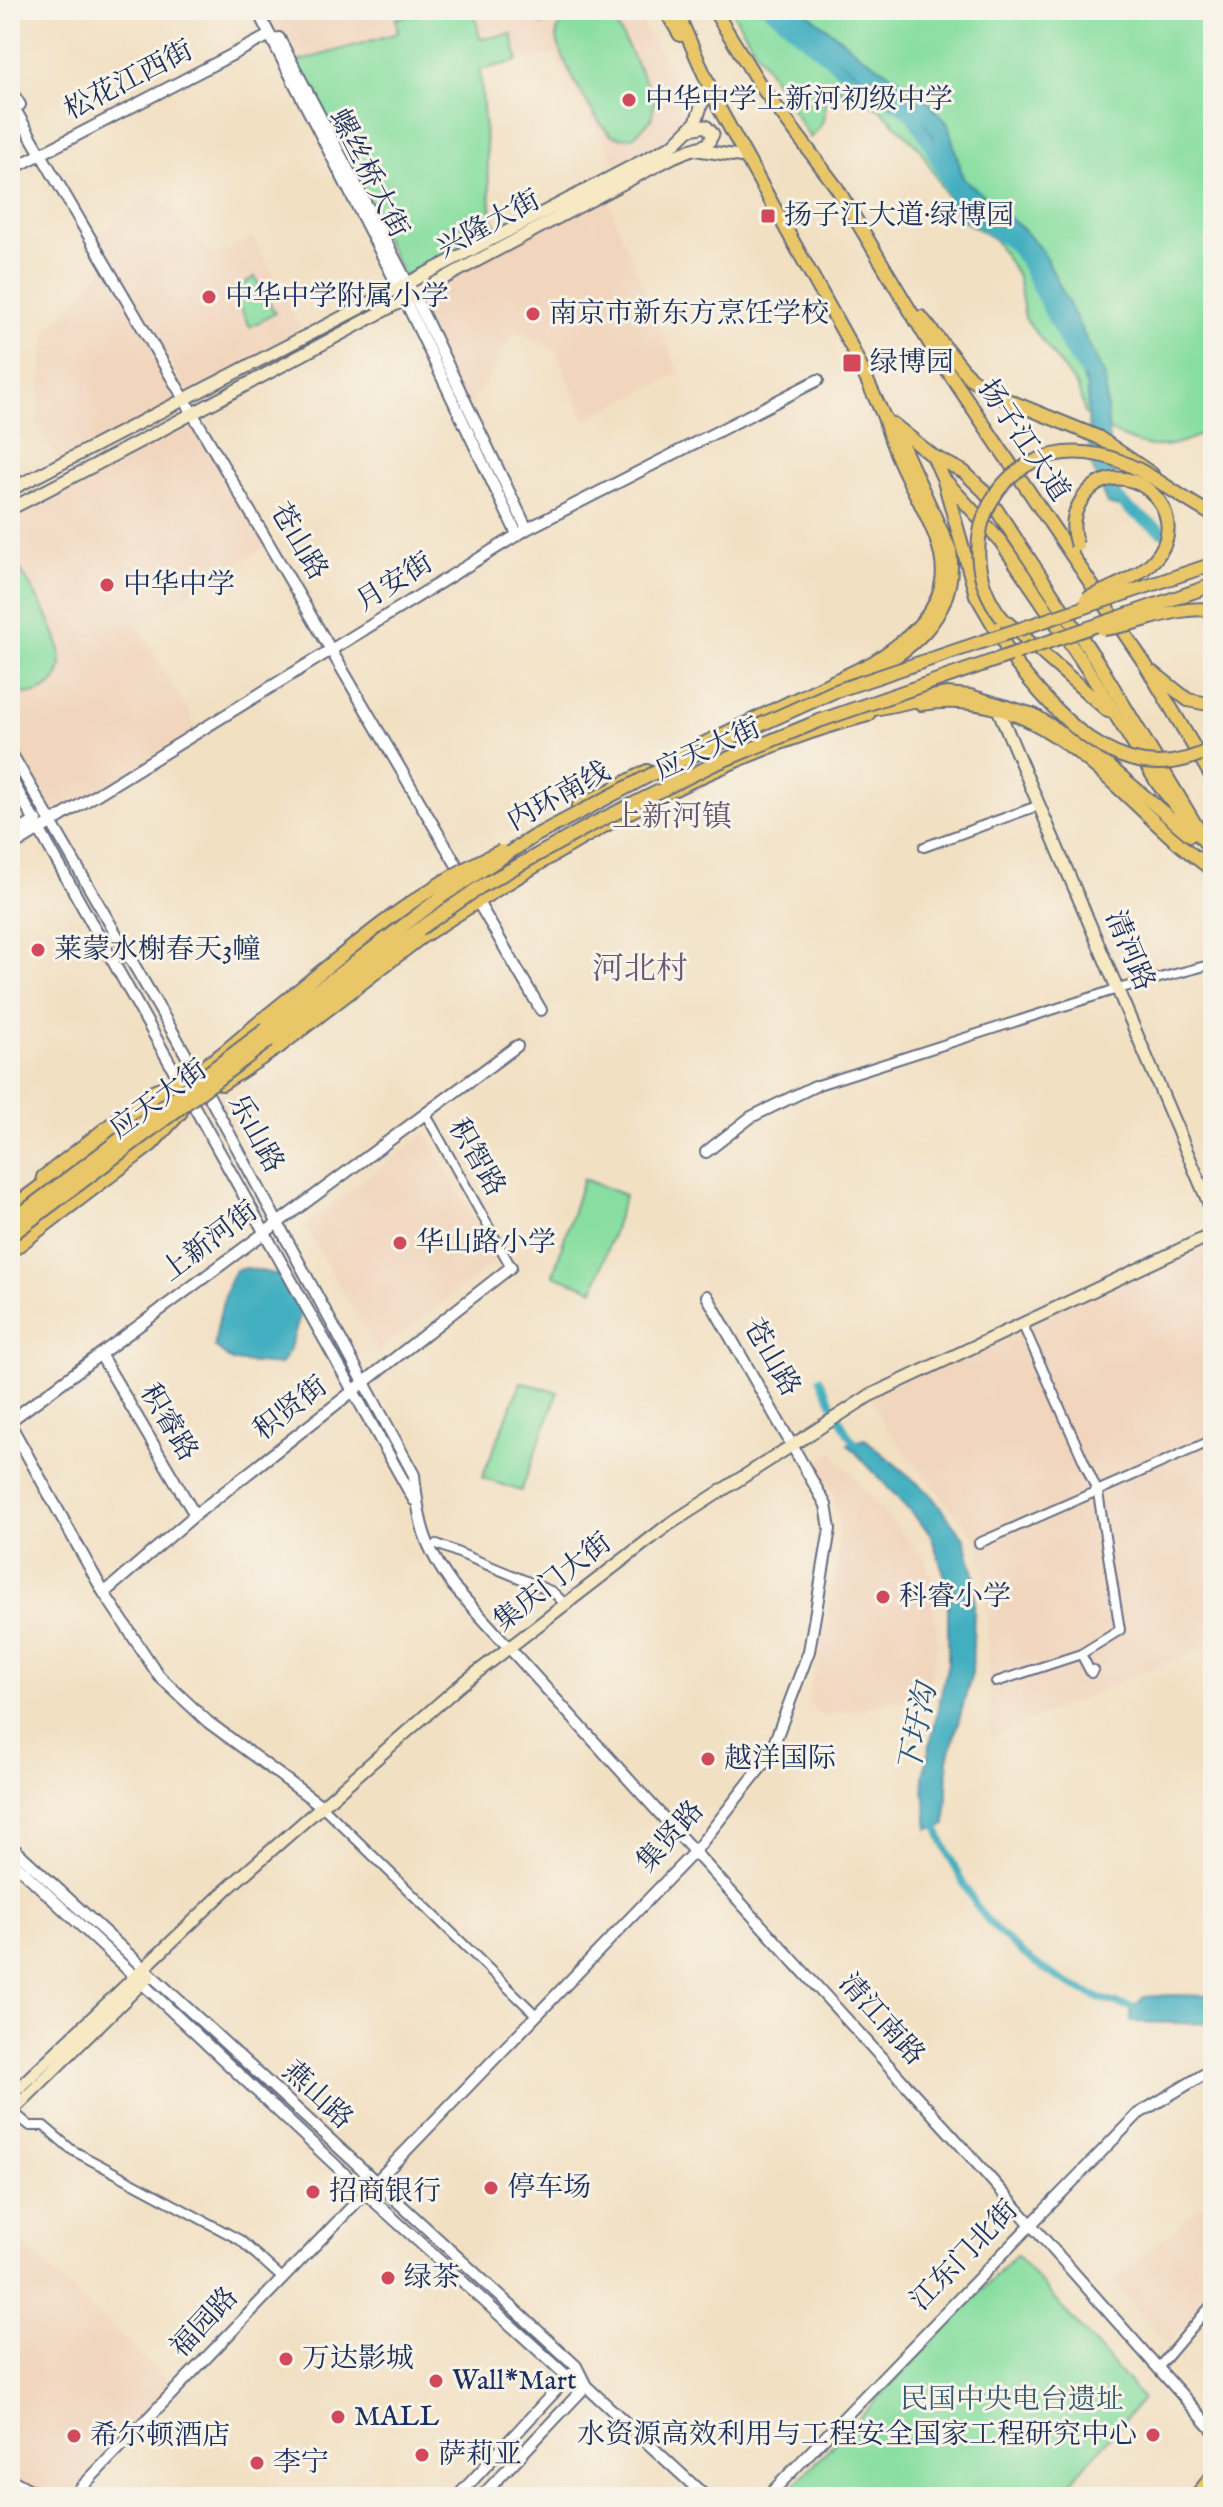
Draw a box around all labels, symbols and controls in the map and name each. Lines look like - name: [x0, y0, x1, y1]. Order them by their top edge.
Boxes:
- street label: 松花江西街: [59, 34, 199, 128]
- place label: 中华中学上新河初级中学: [645, 83, 953, 118]
- marker: 中华中学上新河初级中学: [620, 91, 638, 109]
- street label: 螺丝桥大街: [321, 104, 415, 244]
- street label: 兴隆大街: [431, 183, 547, 267]
- place label: 扬子江大道·绿博园: [784, 199, 1014, 234]
- marker: 扬子江大道·绿博园: [759, 207, 777, 225]
- place label: 中华中学附属小学: [225, 280, 449, 315]
- marker: 中华中学附属小学: [200, 288, 218, 306]
- place label: 南京市新东方烹饪学校: [549, 297, 829, 332]
- marker: 南京市新东方烹饪学校: [524, 305, 542, 323]
- place label: 绿博园: [870, 346, 954, 381]
- marker: 绿博园: [841, 352, 863, 374]
- street label: 扬子江大道: [969, 373, 1077, 509]
- street label: 苍山路: [261, 497, 335, 587]
- street label: 月安街: [350, 546, 440, 620]
- place label: 中华中学: [123, 568, 235, 603]
- marker: 中华中学: [98, 576, 116, 594]
- street label: 应天大街: [650, 711, 766, 789]
- street label: 内环南线: [502, 755, 616, 839]
- district label: 上新河镇: [612, 799, 732, 837]
- street label: 清河路: [1096, 905, 1162, 997]
- place label: 莱蒙水榭春天3幢: [54, 933, 260, 968]
- marker: 莱蒙水榭春天3幢: [29, 941, 47, 959]
- district label: 河北村: [592, 950, 688, 991]
- street label: 应天大街: [103, 1053, 215, 1147]
- street label: 乐山路: [219, 1089, 291, 1179]
- street label: 积智路: [440, 1113, 512, 1203]
- street label: 上新河街: [155, 1194, 265, 1290]
- place label: 华山路小学: [416, 1226, 556, 1261]
- marker: 华山路小学: [391, 1234, 409, 1252]
- street label: 苍山路: [735, 1313, 807, 1403]
- street label: 积贤街: [247, 1369, 335, 1449]
- street label: 积睿路: [131, 1378, 205, 1468]
- street label: 集庆门大街: [487, 1526, 619, 1640]
- place label: 科睿小学: [899, 1580, 1011, 1615]
- marker: 科睿小学: [874, 1588, 892, 1606]
- water label: 下圩沟: [892, 1677, 947, 1777]
- place label: 越洋国际: [724, 1742, 836, 1777]
- marker: 越洋国际: [699, 1750, 717, 1768]
- street label: 集贤路: [630, 1794, 712, 1880]
- street label: 清江南路: [831, 1967, 931, 2073]
- street label: 燕山路: [274, 2055, 360, 2137]
- place label: 停车场: [507, 2171, 591, 2206]
- place label: 招商银行: [329, 2175, 441, 2210]
- marker: 停车场: [482, 2179, 500, 2197]
- marker: 招商银行: [304, 2183, 322, 2201]
- street label: 江东门北街: [904, 2193, 1026, 2319]
- place label: 绿茶: [404, 2261, 460, 2296]
- marker: 绿茶: [379, 2269, 397, 2287]
- street label: 福园路: [164, 2280, 246, 2366]
- place label: 万达影城: [302, 2342, 414, 2377]
- marker: 万达影城: [277, 2350, 295, 2368]
- place label: Wall*Mart: [452, 2364, 577, 2399]
- marker: Wall*Mart: [427, 2372, 445, 2390]
- park label: 民国中央电台遗址: [900, 2383, 1124, 2418]
- place label: MALL: [354, 2400, 439, 2435]
- marker: MALL: [329, 2408, 347, 2426]
- place label: 水资源高效利用与工程安全国家工程研究中心: [577, 2418, 1137, 2453]
- place label: 希尔顿酒店: [90, 2419, 230, 2454]
- marker: 水资源高效利用与工程安全国家工程研究中心: [1144, 2426, 1162, 2444]
- marker: 希尔顿酒店: [65, 2427, 83, 2445]
- place label: 萨莉亚: [438, 2438, 522, 2473]
- place label: 李宁: [273, 2446, 329, 2481]
- marker: 萨莉亚: [413, 2446, 431, 2464]
- marker: 李宁: [248, 2454, 266, 2472]

